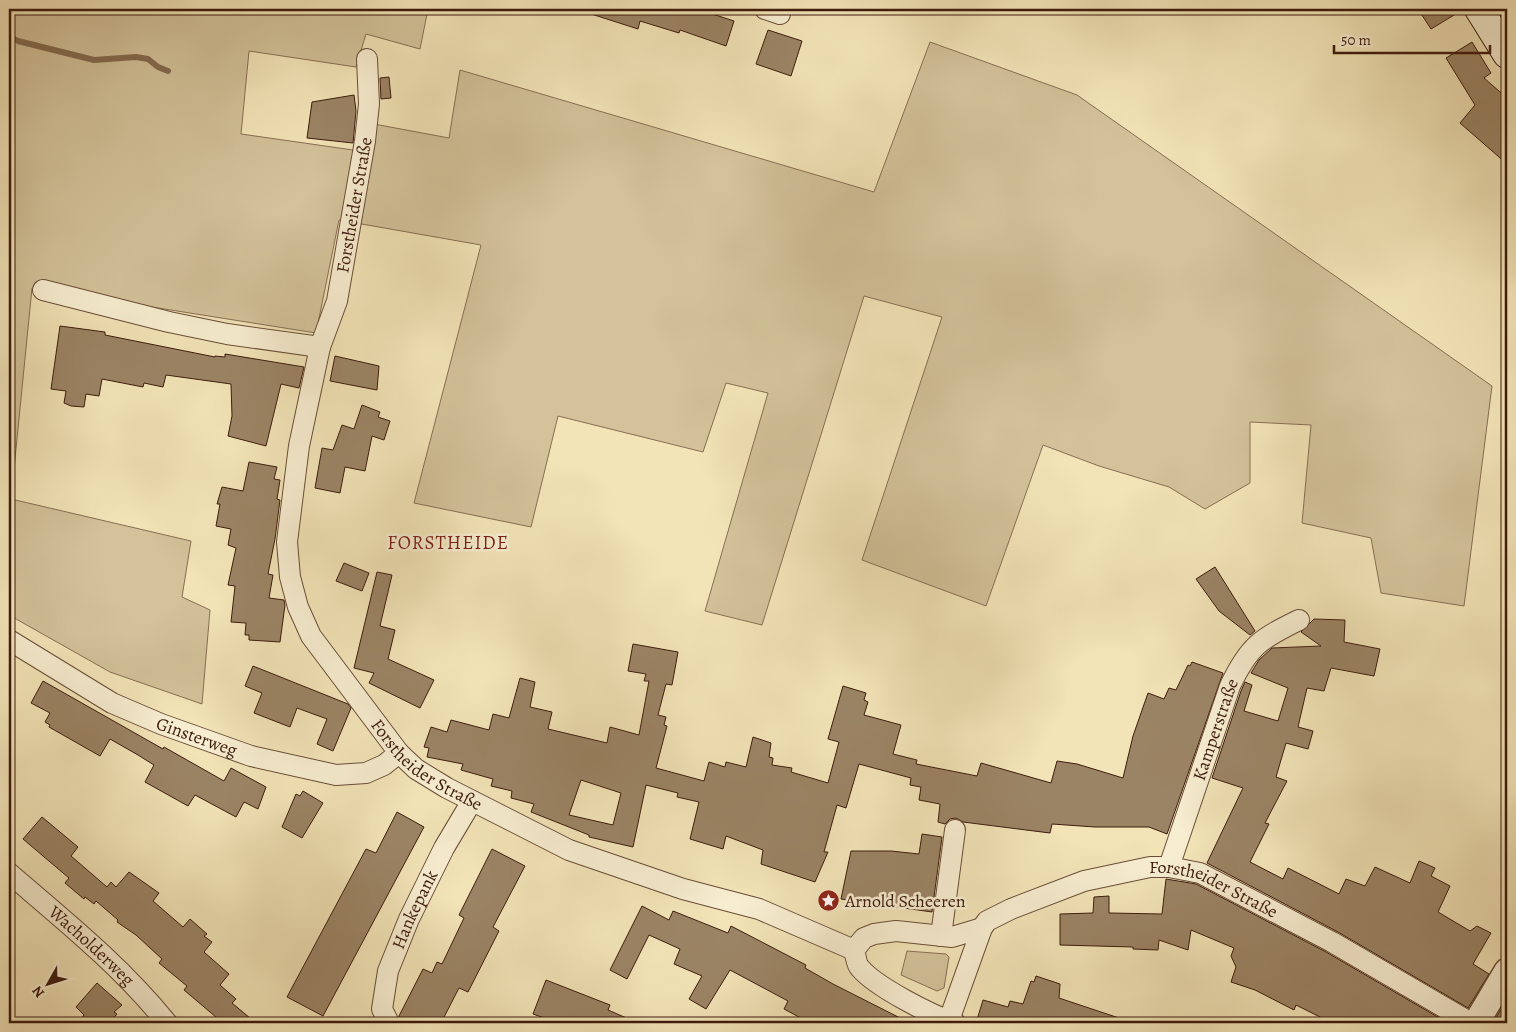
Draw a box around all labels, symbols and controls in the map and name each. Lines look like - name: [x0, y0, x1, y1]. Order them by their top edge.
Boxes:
- scale bar: [1334, 22, 1490, 54]
- text: 50 m: [1341, 30, 1371, 50]
- street label: Forstheider Straße: [330, 135, 378, 275]
- district label: FORSTHEIDE: [387, 530, 509, 556]
- street label: Kamperstraße: [1187, 674, 1244, 784]
- street label: Ginsterweg: [153, 711, 241, 762]
- street label: Forstheider Straße: [365, 714, 486, 816]
- street label: Forstheider Straße: [1149, 855, 1282, 924]
- street label: Hankepank: [386, 866, 443, 953]
- place icon: Arnold Scheeren: [817, 889, 841, 913]
- place label: Arnold Scheeren: [844, 889, 966, 913]
- street label: Wacholderweg: [43, 899, 140, 991]
- north arrow: [22, 960, 72, 1010]
- text: N: [28, 982, 49, 1002]

